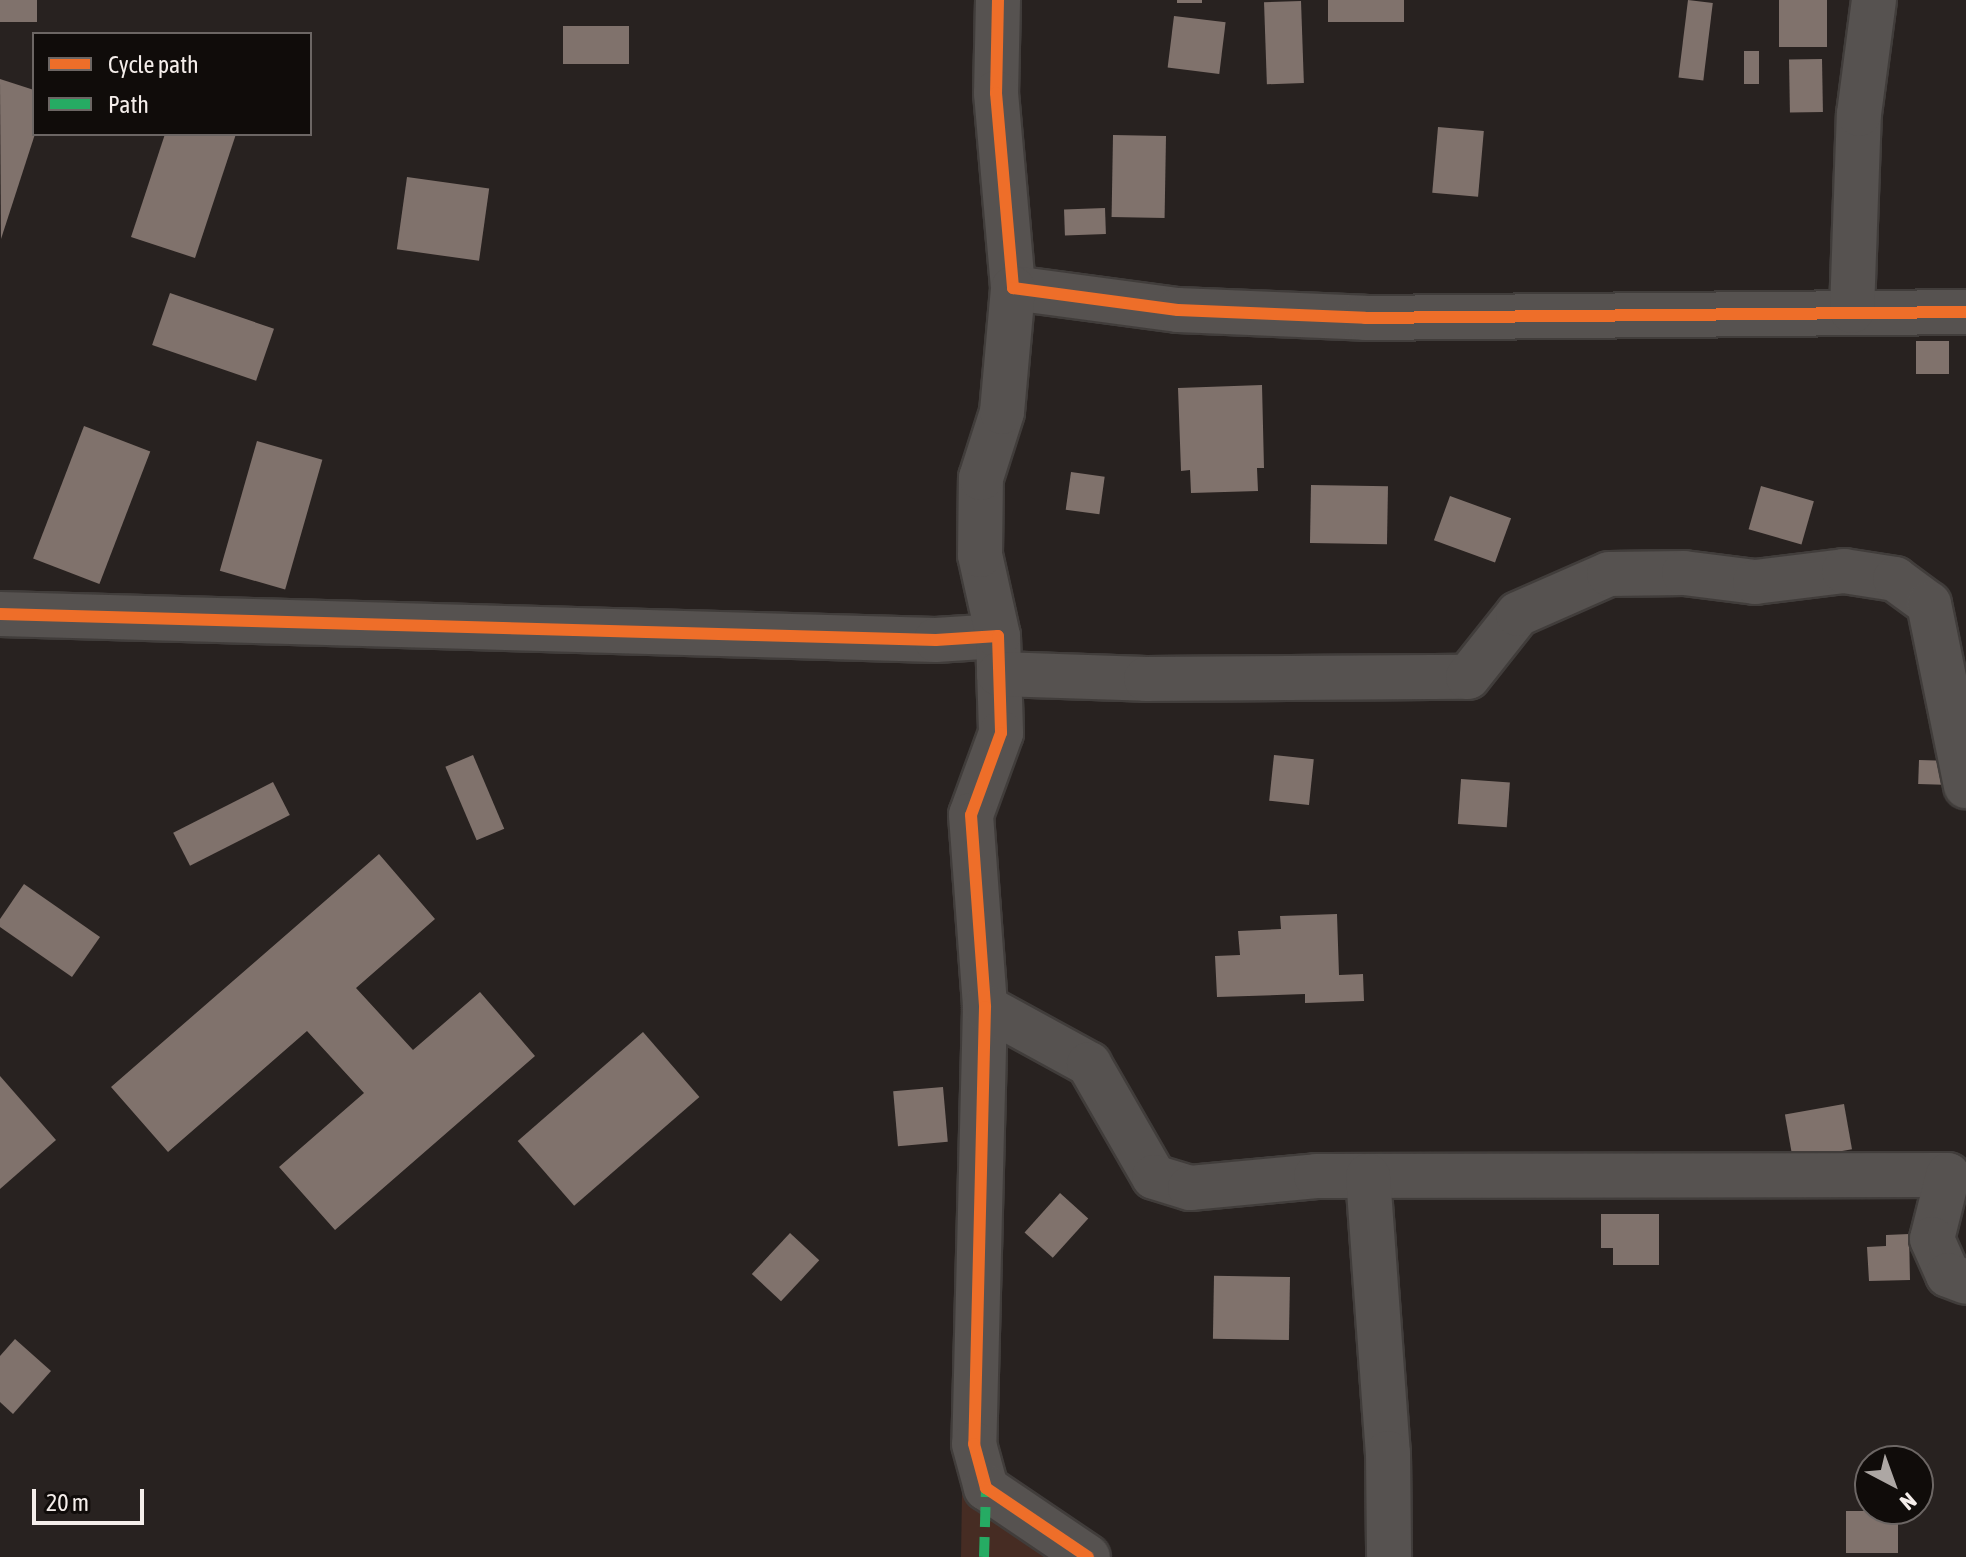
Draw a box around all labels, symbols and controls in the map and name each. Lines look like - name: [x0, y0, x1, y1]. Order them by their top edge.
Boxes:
- legend: [32, 32, 312, 136]
- text: Cycle path: [108, 51, 199, 78]
- text: Path: [108, 91, 149, 118]
- north arrow: [1854, 1445, 1934, 1525]
- scale bar: [36, 1473, 148, 1523]
- text: N: [1895, 1488, 1922, 1516]
- text: 20 m: [46, 1489, 89, 1516]

